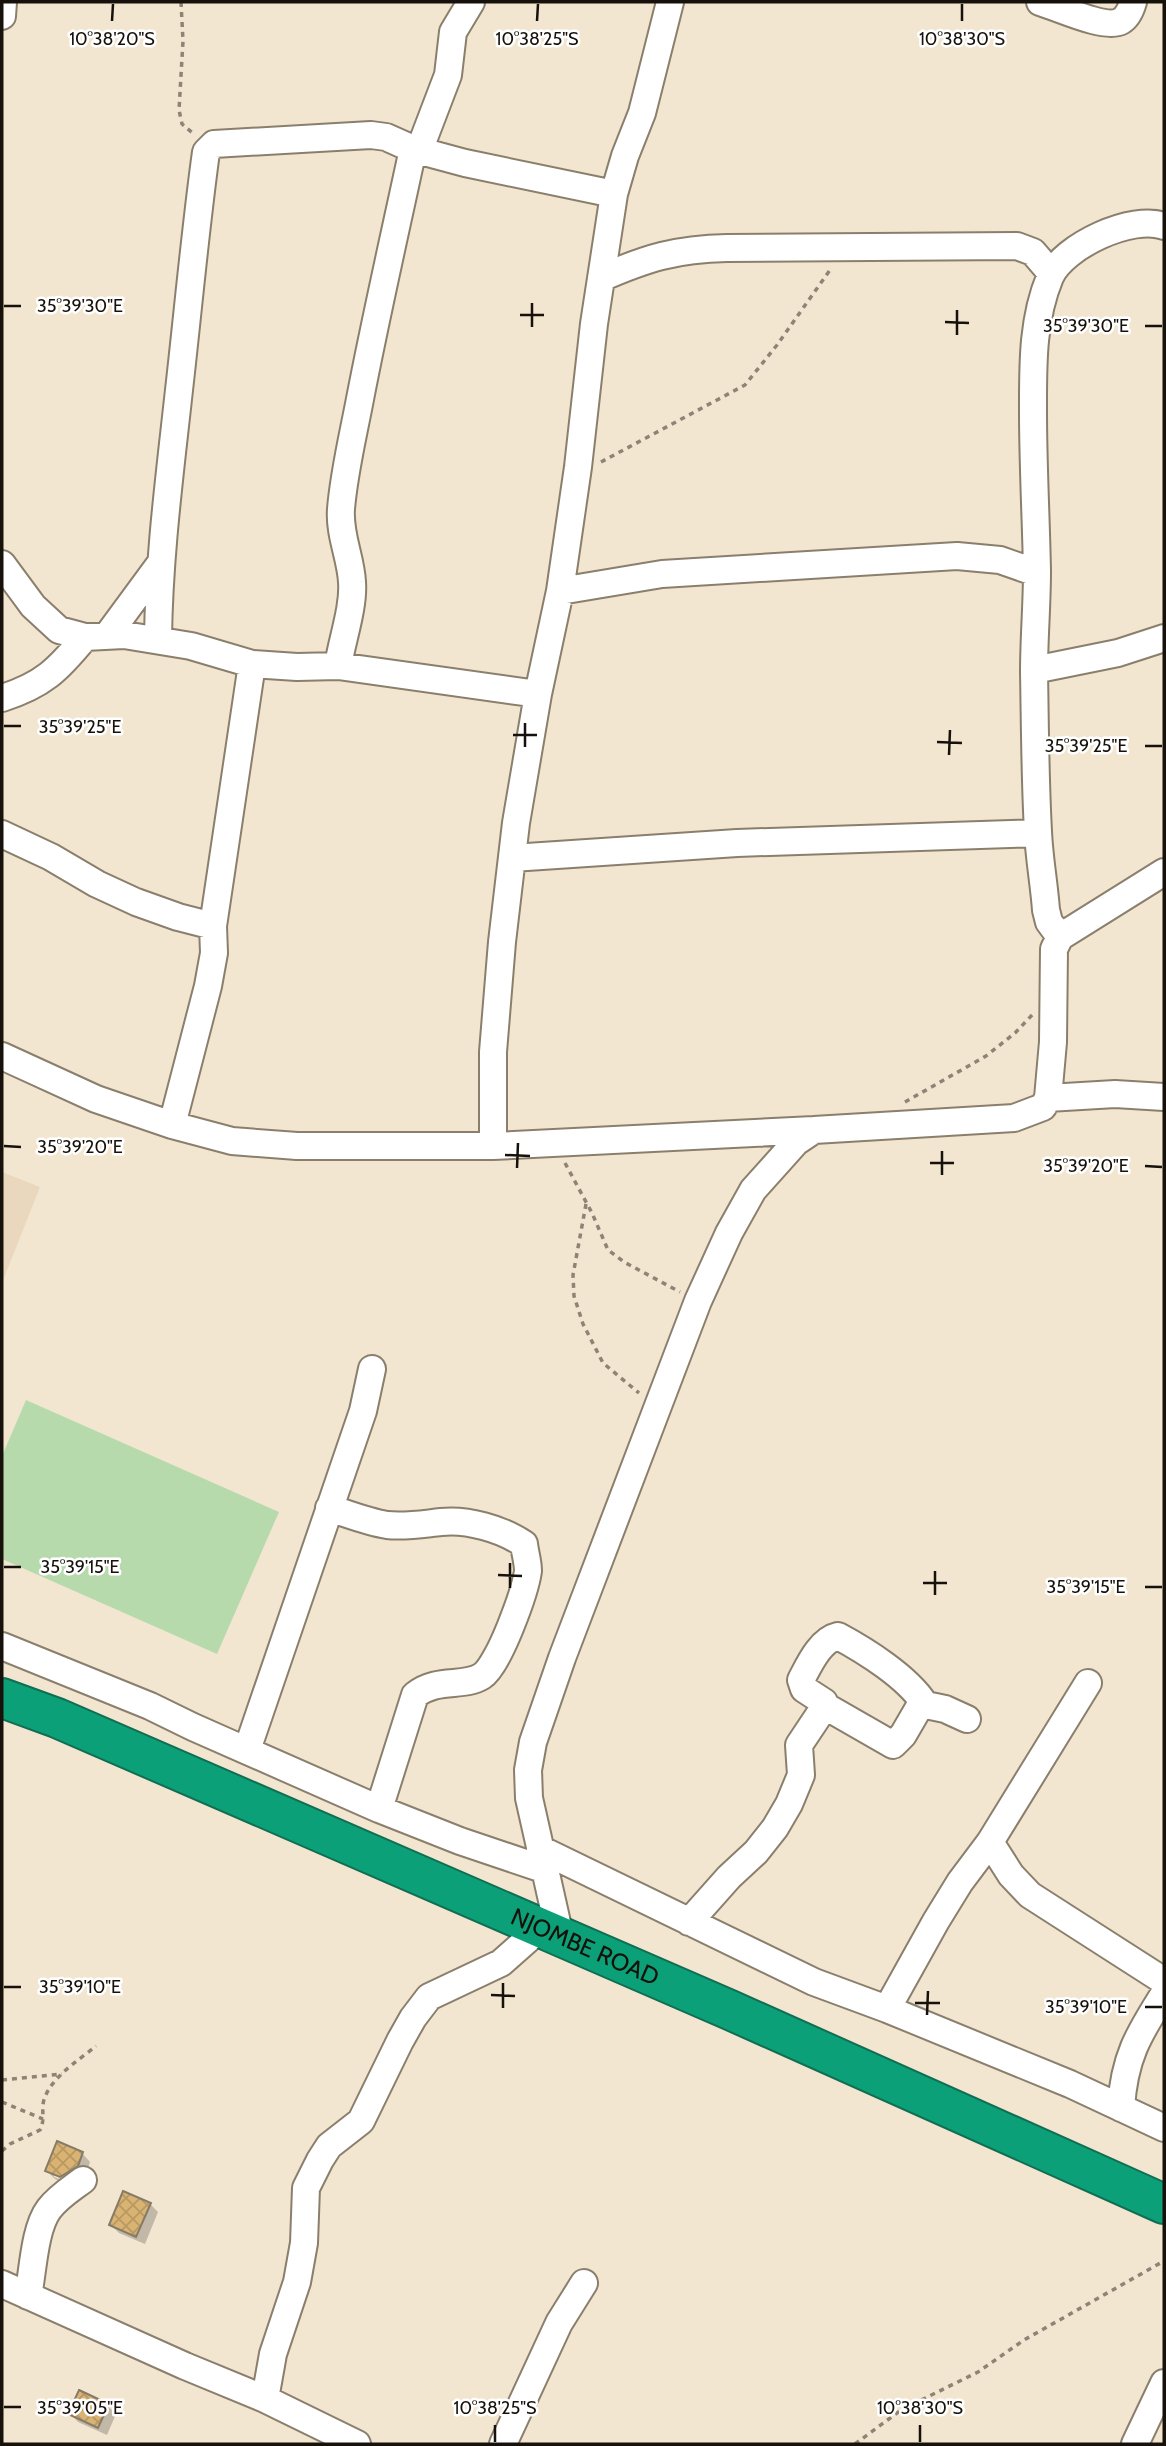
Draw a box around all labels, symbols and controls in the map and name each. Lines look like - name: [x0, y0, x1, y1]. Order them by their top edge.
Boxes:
- text: 10°38'20"S: [69, 28, 155, 50]
- text: 10°38'25"S: [496, 28, 578, 50]
- text: 10°38'30"S: [919, 28, 1005, 50]
- text: 35°39'30"E: [37, 295, 123, 317]
- text: 35°39'30"E: [1043, 315, 1129, 337]
- text: 35°39'25"E: [39, 716, 121, 738]
- text: 35°39'25"E: [1045, 735, 1127, 757]
- text: 35°39'20"E: [37, 1136, 123, 1158]
- text: 35°39'20"E: [1043, 1155, 1129, 1177]
- text: 35°39'15"E: [40, 1556, 120, 1578]
- text: 35°39'15"E: [1046, 1576, 1126, 1598]
- street label: NJOMBE ROAD: [507, 1902, 664, 1991]
- text: 35°39'10"E: [39, 1976, 121, 1998]
- text: 35°39'10"E: [1045, 1996, 1127, 2018]
- text: 35°39'05"E: [37, 2397, 123, 2419]
- text: 10°38'25"S: [454, 2397, 536, 2419]
- text: 10°38'30"S: [877, 2397, 963, 2419]

